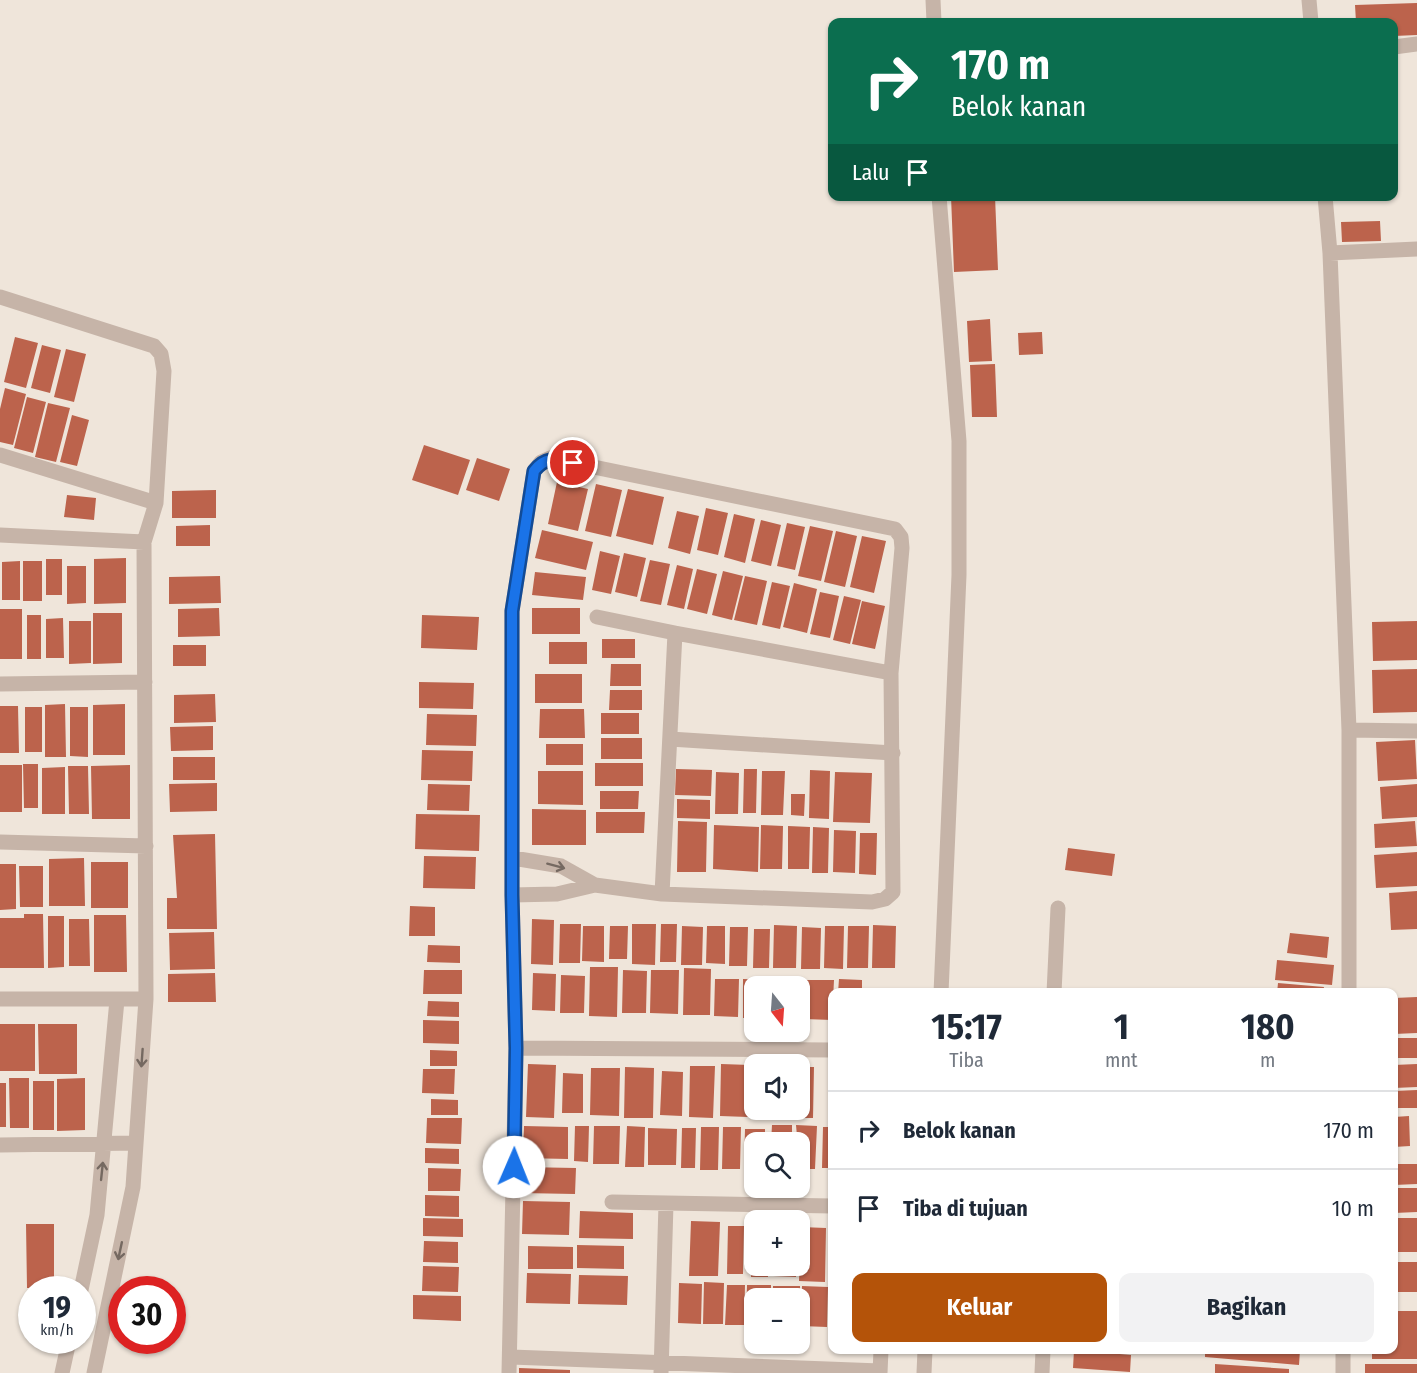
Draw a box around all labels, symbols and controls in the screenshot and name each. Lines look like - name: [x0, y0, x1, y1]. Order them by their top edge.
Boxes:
- text: 170 m: [951, 40, 1050, 90]
- icon: right: [852, 42, 930, 120]
- text: Belok kanan: [951, 91, 1086, 123]
- icon: arrive: [901, 156, 934, 189]
- text: Lalu: [852, 159, 889, 186]
- pin: [547, 437, 598, 488]
- icon: arrive: [556, 446, 589, 479]
- one-way arrow: [546, 861, 565, 872]
- north arrow: [744, 976, 810, 1042]
- map controls: [744, 976, 810, 1354]
- text: 15:17: [931, 1005, 1002, 1049]
- text: 1: [1114, 1005, 1129, 1049]
- text: 180: [1241, 1005, 1295, 1049]
- one-way arrow: [136, 1047, 147, 1067]
- text: Tiba: [949, 1048, 984, 1072]
- text: mnt: [1105, 1048, 1138, 1072]
- text: m: [1260, 1048, 1275, 1072]
- button: sound: [744, 1054, 810, 1120]
- icon: right: [852, 1114, 885, 1147]
- text: Belok kanan: [903, 1117, 1016, 1144]
- text: 170 m: [1323, 1117, 1374, 1144]
- button: search: [744, 1132, 810, 1198]
- position arrow: [482, 1135, 546, 1199]
- one-way arrow: [97, 1161, 108, 1181]
- icon: arrive: [852, 1192, 885, 1225]
- text: Tiba di tujuan: [903, 1195, 1028, 1222]
- text: 10 m: [1332, 1195, 1374, 1222]
- button: +: [744, 1210, 810, 1276]
- one-way arrow: [113, 1241, 125, 1260]
- button: Keluar: [852, 1273, 1107, 1342]
- button: Bagikan: [1119, 1273, 1374, 1342]
- speed limit sign: 30: [108, 1276, 186, 1354]
- button: −: [744, 1288, 810, 1354]
- text: 19: [43, 1290, 71, 1326]
- text: km/h: [40, 1321, 74, 1339]

